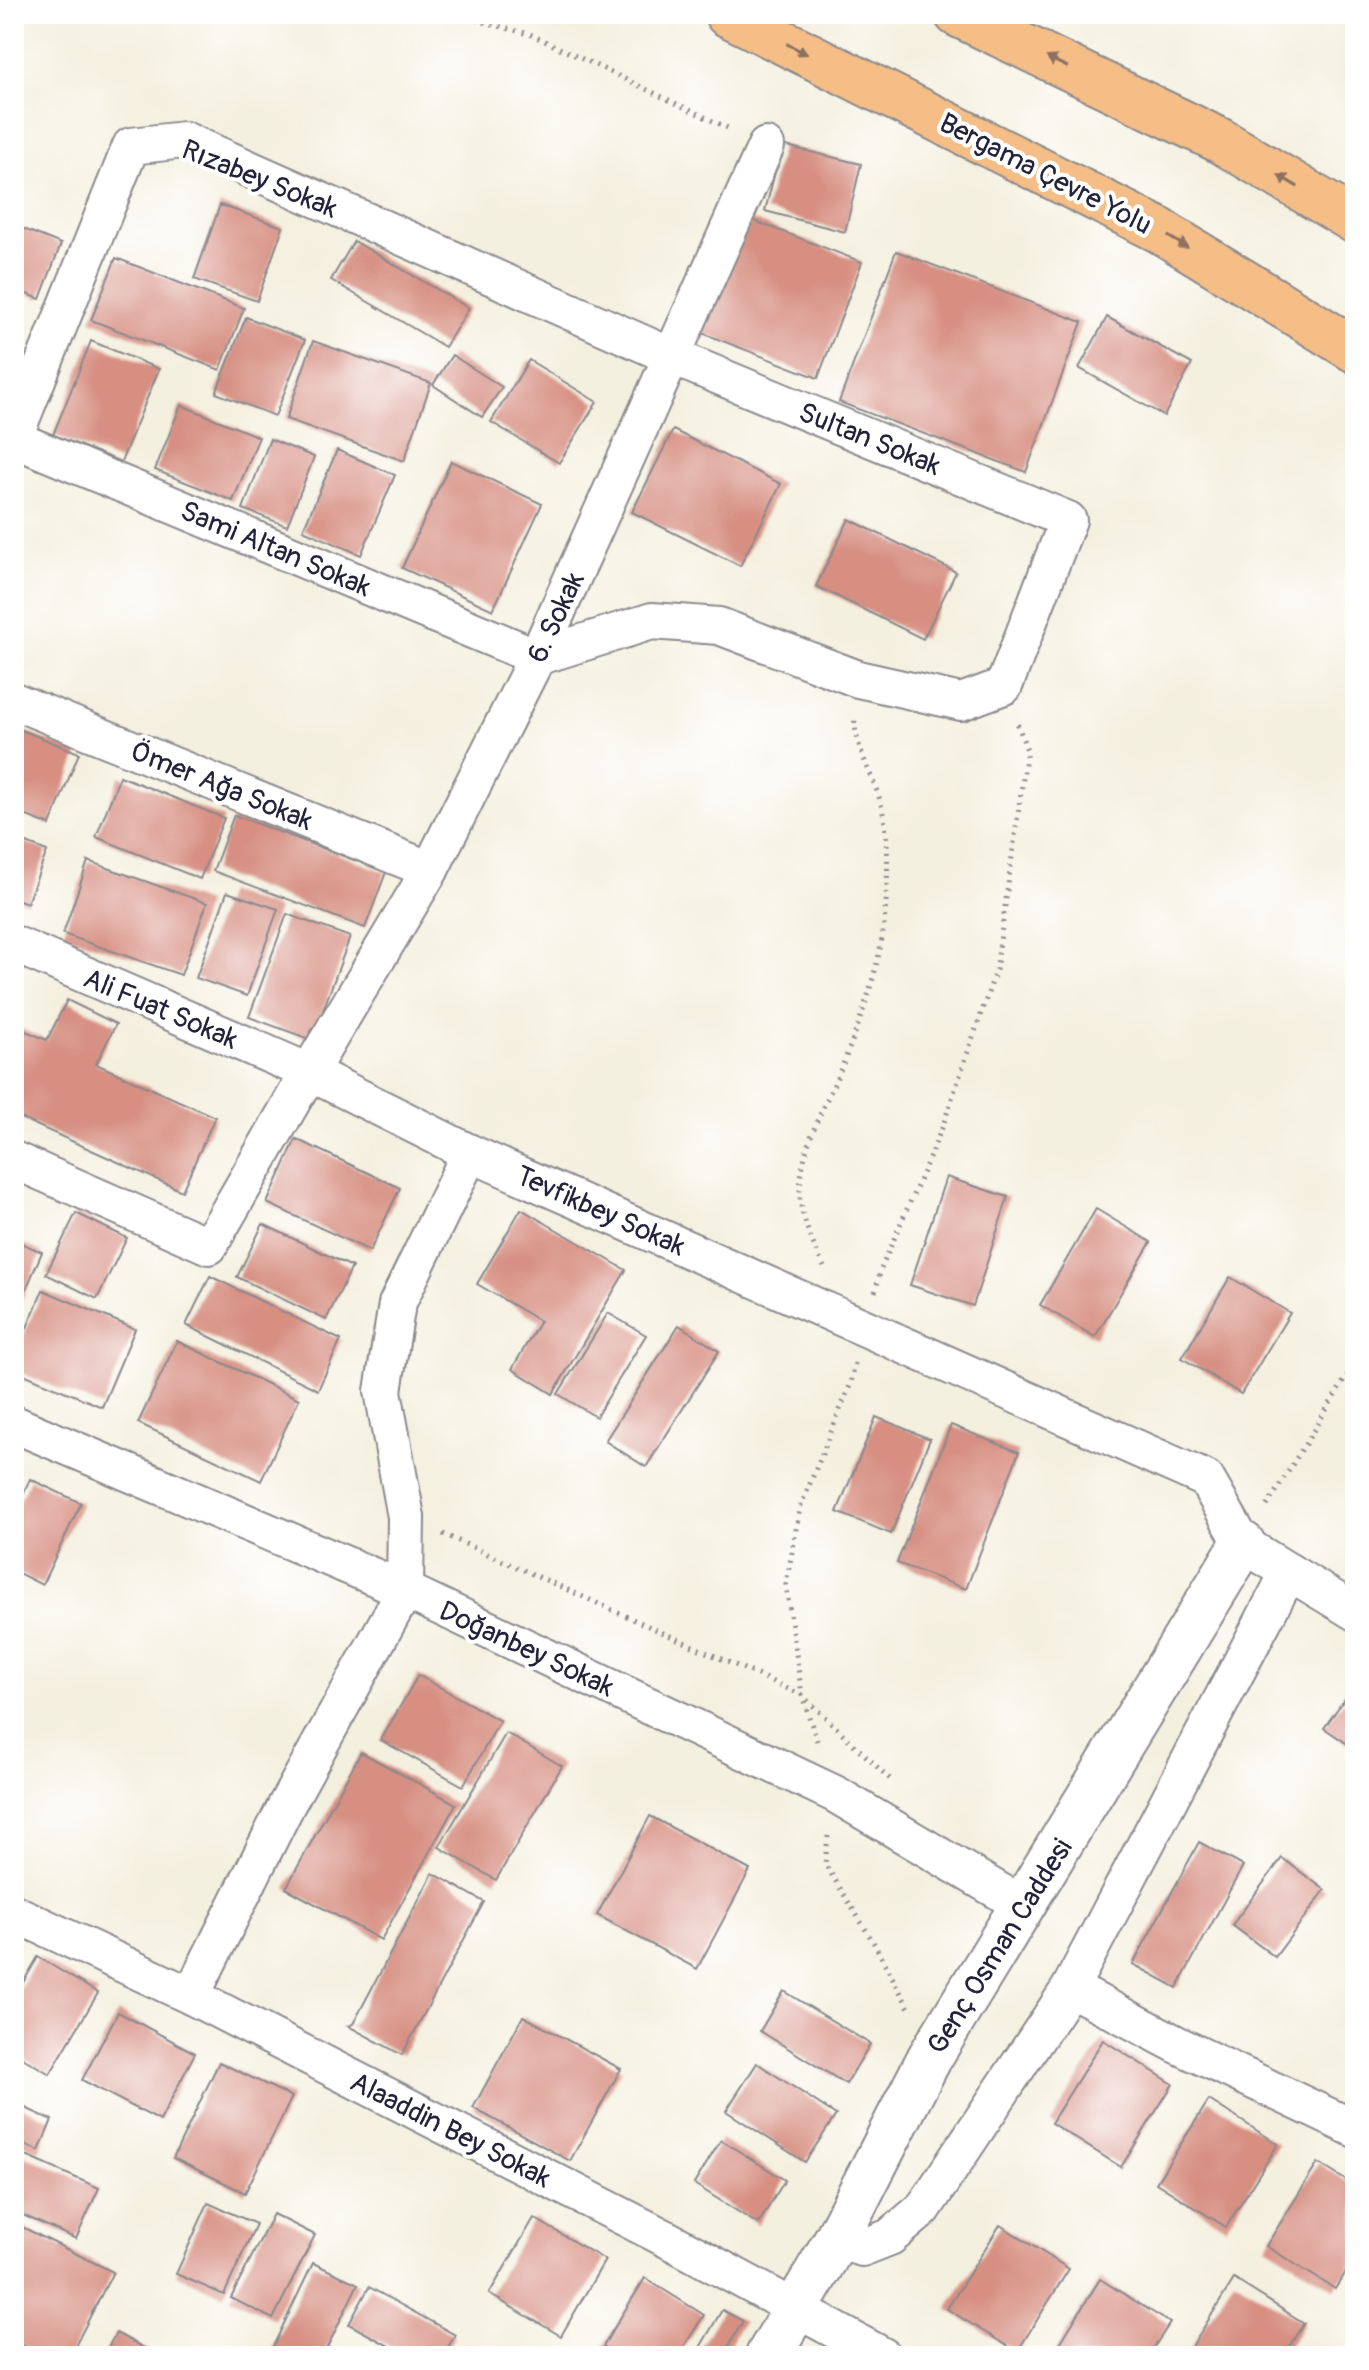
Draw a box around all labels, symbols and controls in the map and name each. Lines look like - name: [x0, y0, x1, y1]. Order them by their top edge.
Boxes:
- one-way arrow: [785, 42, 808, 56]
- one-way arrow: [1045, 55, 1069, 69]
- street label: Bergama Çevre Yolu: [933, 106, 1157, 243]
- street label: Rızabey Sokak: [177, 132, 343, 227]
- one-way arrow: [1277, 174, 1299, 188]
- one-way arrow: [1167, 234, 1190, 249]
- street label: Sultan Sokak: [793, 395, 946, 484]
- street label: Sami Altan Sokak: [175, 494, 376, 605]
- street label: 6. Sokak: [520, 566, 593, 669]
- street label: Ömer Ağa Sokak: [125, 734, 318, 839]
- street label: Ali Fuat Sokak: [78, 961, 243, 1058]
- street label: Tevfikbey Sokak: [510, 1158, 691, 1264]
- street label: Doğanbey Sokak: [434, 1594, 620, 1705]
- street label: Genç Osman Caddesi: [920, 1833, 1081, 2061]
- street label: Alaaddin Bey Sokak: [344, 2065, 557, 2196]

